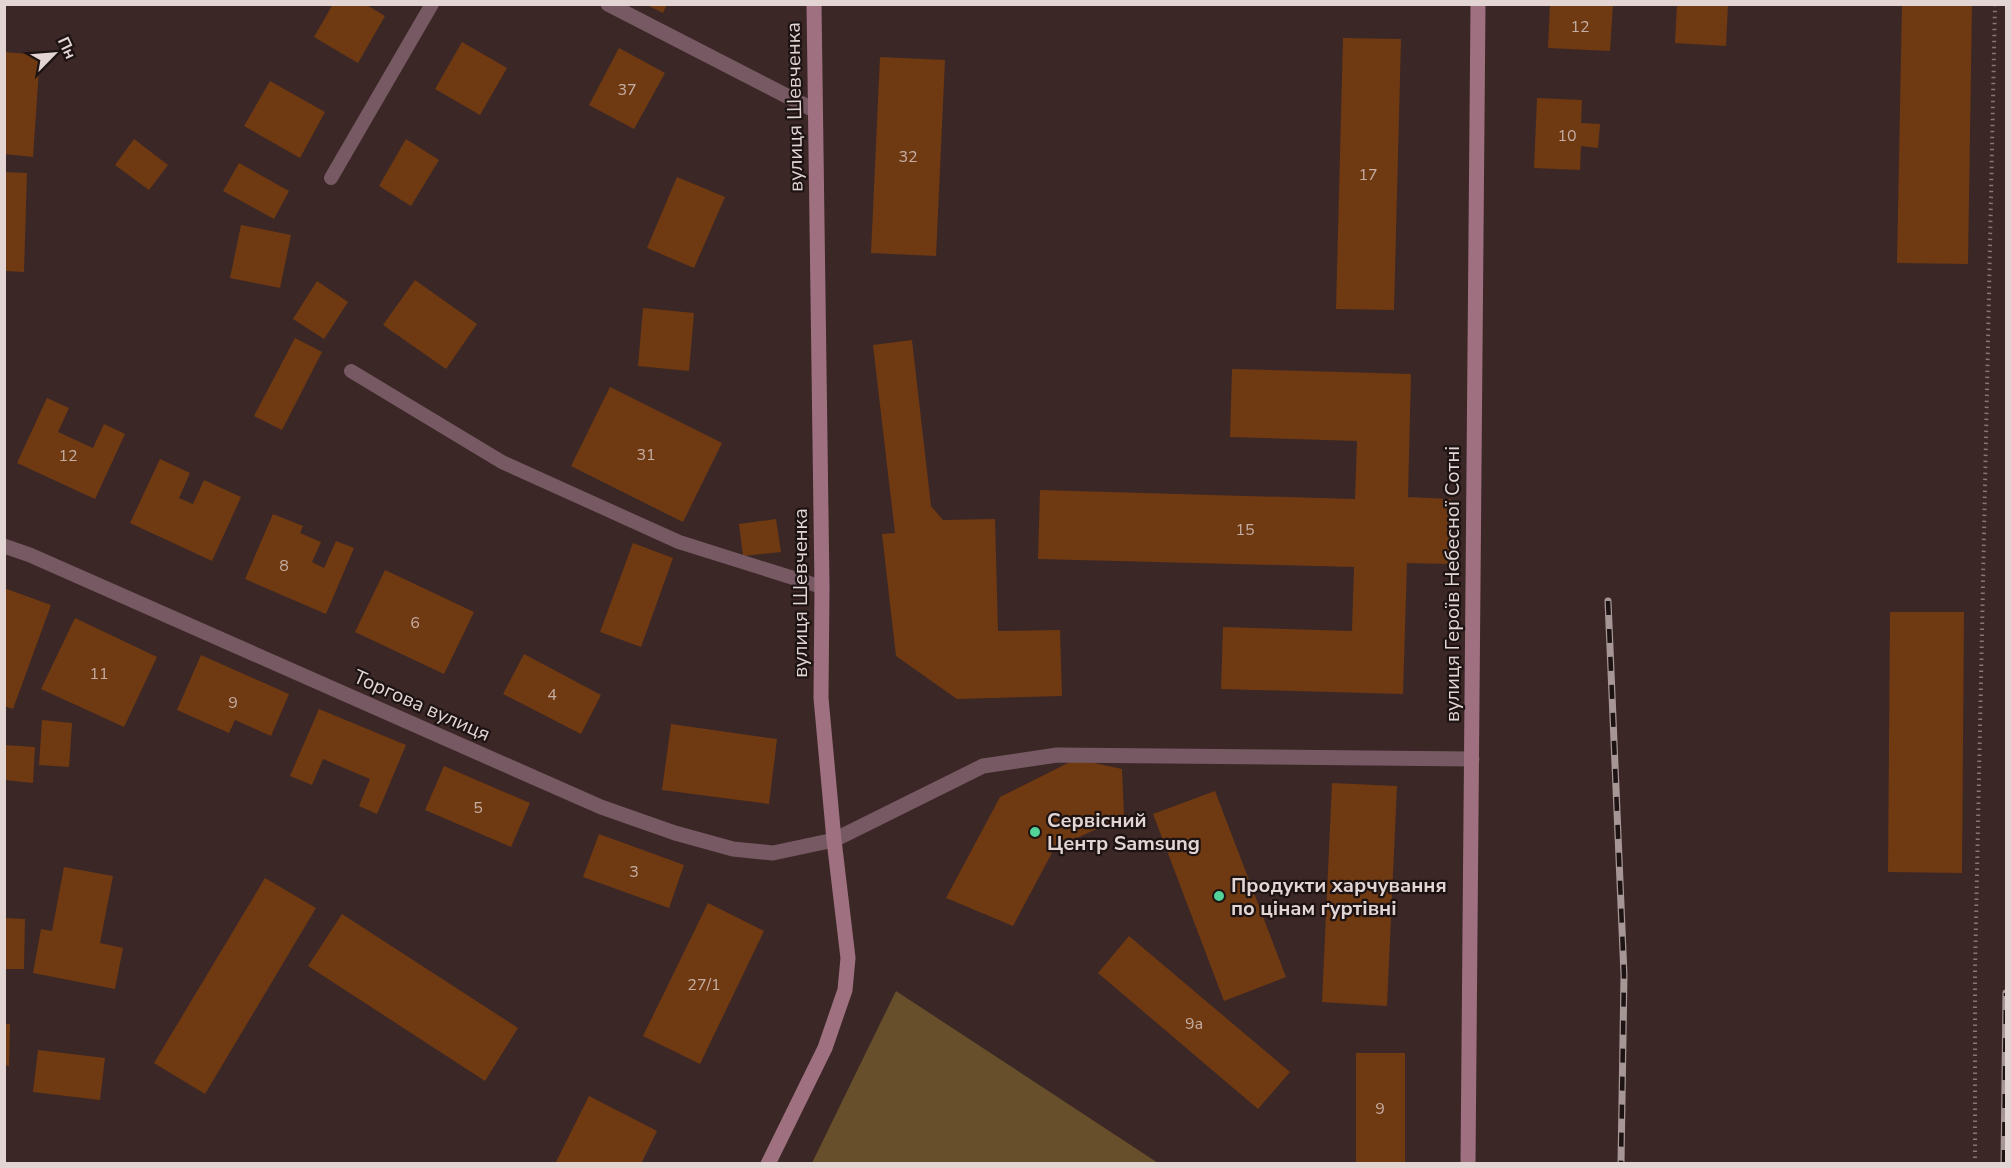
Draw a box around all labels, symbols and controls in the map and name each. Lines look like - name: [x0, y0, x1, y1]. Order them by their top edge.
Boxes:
- house number: 12: [1570, 16, 1590, 38]
- street label: вулиця Шевченка: [780, 22, 809, 192]
- north arrow: [24, 24, 84, 84]
- text: Пн: [52, 33, 81, 63]
- house number: 37: [617, 79, 637, 101]
- house number: 10: [1557, 125, 1577, 147]
- house number: 32: [898, 146, 918, 168]
- house number: 17: [1358, 164, 1378, 186]
- house number: 31: [636, 444, 656, 466]
- house number: 12: [58, 445, 78, 467]
- street label: вулиця Героїв Небесної Сотні: [1439, 446, 1466, 722]
- street label: вулиця Шевченка: [787, 508, 814, 678]
- house number: 15: [1235, 519, 1255, 541]
- house number: 8: [279, 555, 289, 577]
- house number: 6: [410, 612, 420, 634]
- house number: 11: [89, 663, 109, 685]
- street label: Торгова вулиця: [349, 663, 495, 748]
- house number: 4: [547, 684, 557, 706]
- house number: 9: [228, 692, 238, 714]
- house number: 5: [473, 797, 483, 819]
- place label: Сервісний Центр Samsung: [1047, 807, 1200, 857]
- marker: Сервісний Центр Samsung: [1028, 825, 1042, 839]
- house number: 3: [629, 861, 639, 883]
- place label: Продукти харчування по цінам ґуртівні: [1231, 872, 1447, 922]
- marker: Продукти харчування по цінам ґуртівні: [1212, 889, 1226, 903]
- house number: 27/1: [687, 974, 721, 996]
- house number: 9а: [1185, 1013, 1203, 1035]
- house number: 9: [1375, 1098, 1385, 1120]

